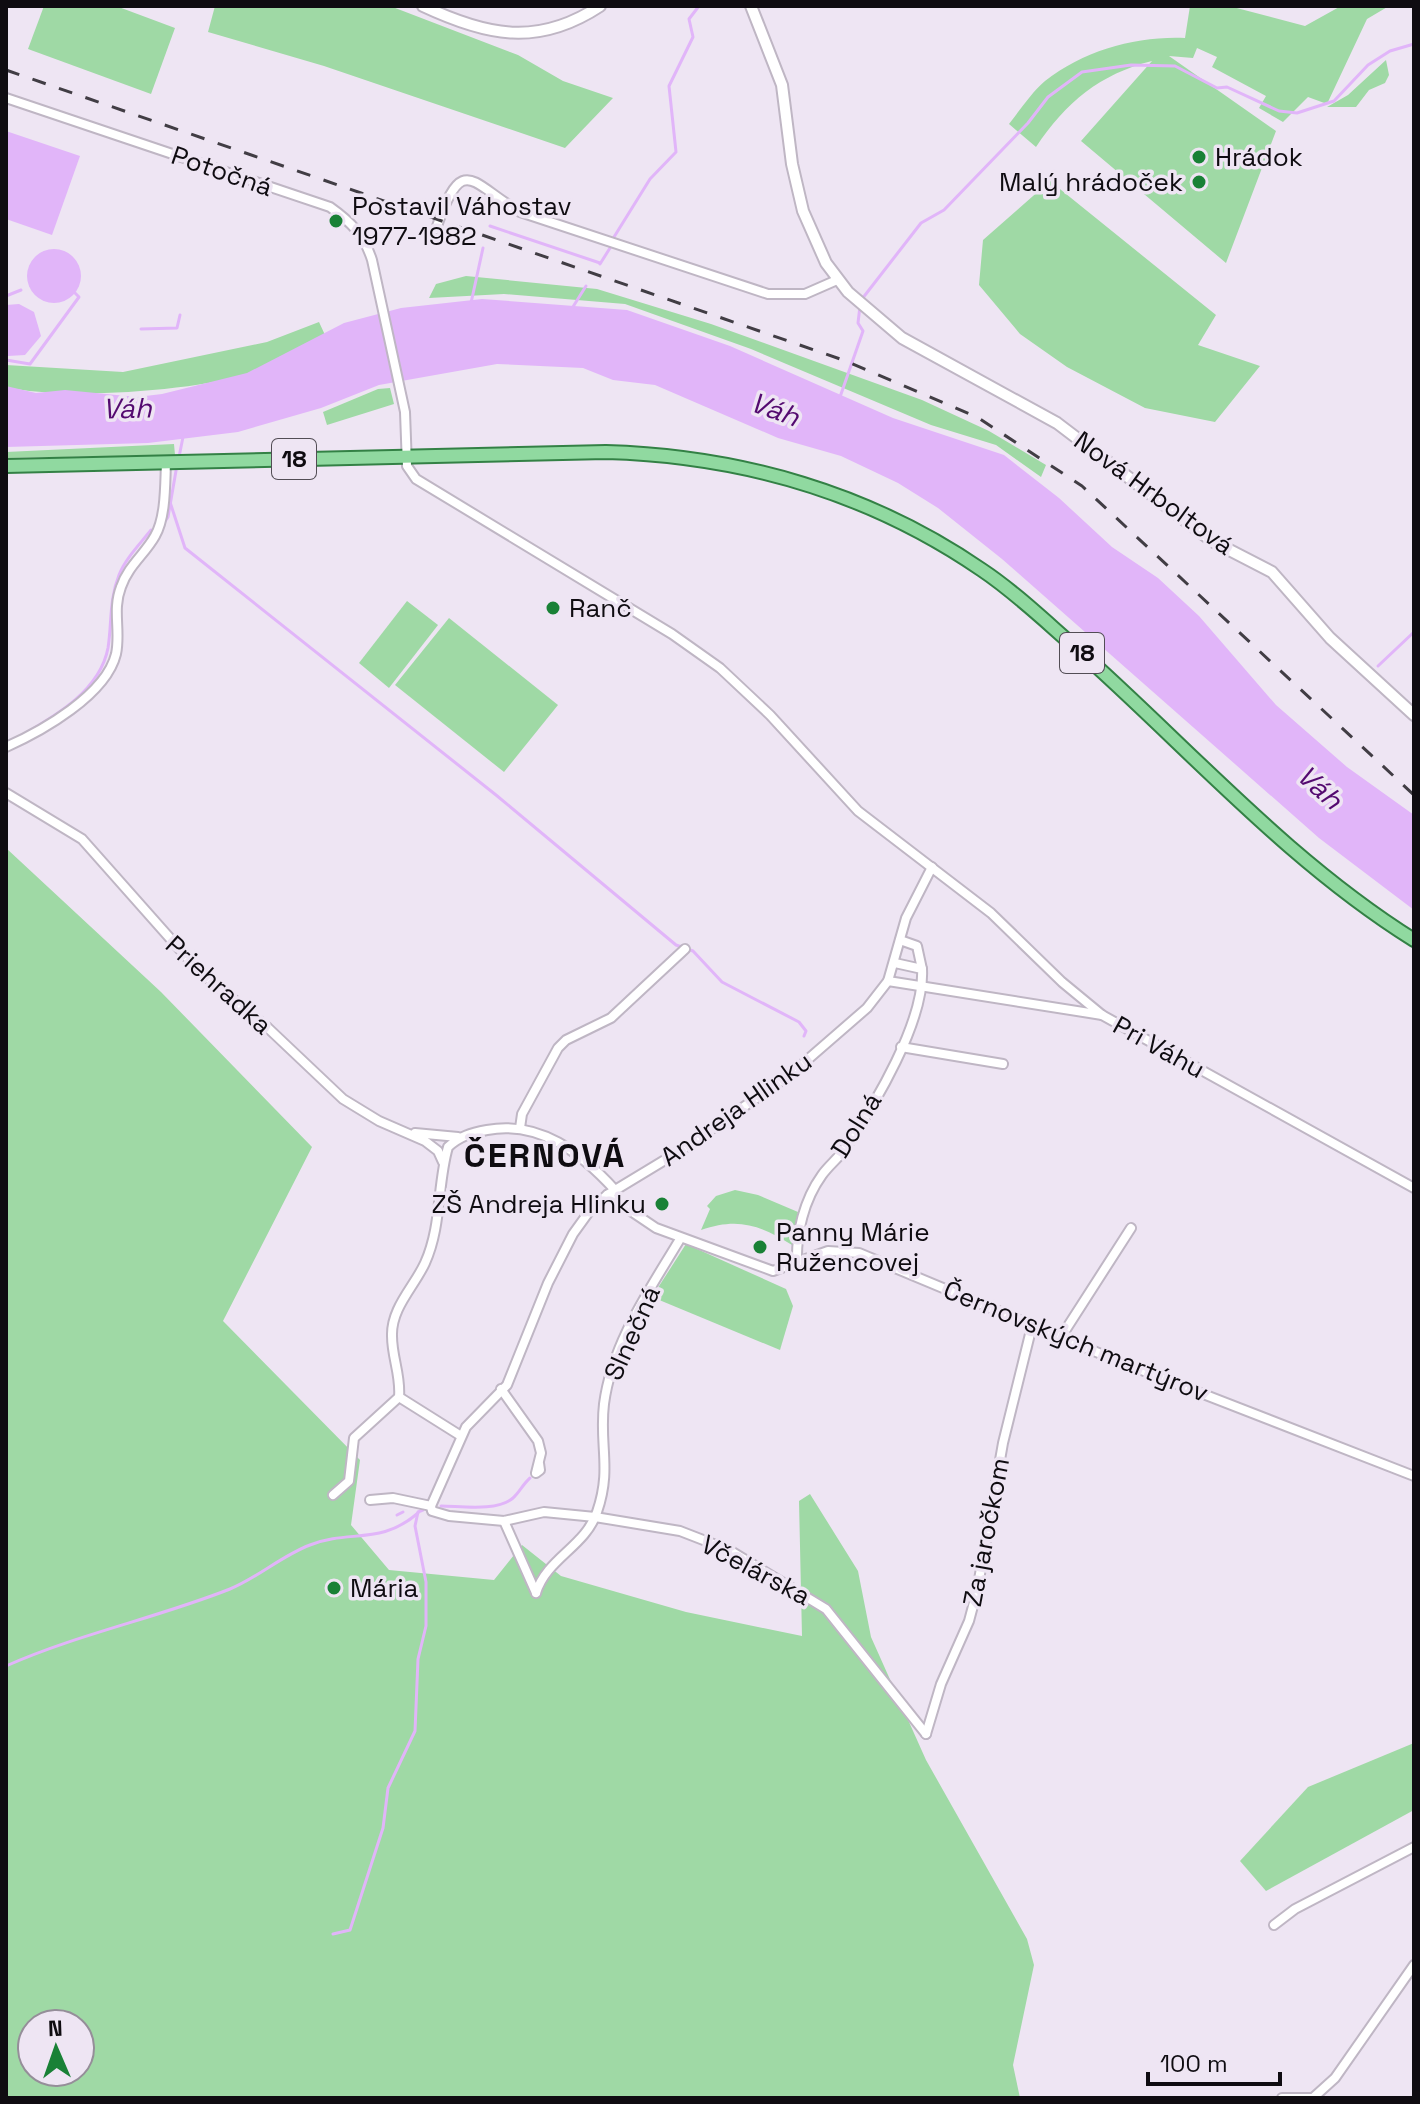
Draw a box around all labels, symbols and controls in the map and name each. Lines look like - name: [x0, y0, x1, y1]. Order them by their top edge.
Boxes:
- street label: Potočná: [167, 138, 277, 204]
- place label: Hrádok: [1215, 140, 1303, 174]
- marker: Hrádok: [1190, 148, 1208, 166]
- place label: Malý hrádoček: [999, 165, 1183, 199]
- marker: Malý hrádoček: [1190, 173, 1208, 191]
- place label: Postavil Váhostav 1977-1982: [352, 189, 572, 253]
- marker: Postavil Váhostav 1977-1982: [327, 212, 345, 230]
- water label: Váh: [746, 384, 805, 435]
- water label: Váh: [102, 390, 153, 426]
- street label: Nová Hrboltová: [1067, 423, 1241, 563]
- road number: 18: [272, 439, 316, 479]
- place label: Ranč: [569, 591, 632, 625]
- marker: Ranč: [544, 599, 562, 617]
- road number: 18: [1060, 633, 1104, 673]
- water label: Váh: [1290, 757, 1351, 818]
- street label: Priehradka: [158, 928, 280, 1042]
- street label: Pri Váhu: [1107, 1008, 1211, 1086]
- street label: Andreja Hlinku: [654, 1044, 818, 1174]
- street label: Dolná: [823, 1086, 889, 1164]
- district label: ČERNOVÁ: [464, 1134, 626, 1177]
- place label: ZŠ Andreja Hlinku: [431, 1187, 646, 1221]
- marker: ZŠ Andreja Hlinku: [653, 1195, 671, 1213]
- place label: Panny Márie Ružencovej: [776, 1215, 930, 1279]
- marker: Panny Márie Ružencovej: [751, 1238, 769, 1256]
- street label: Černovských martýrov: [939, 1272, 1213, 1410]
- street label: Slnečná: [596, 1280, 668, 1386]
- street label: Za jaročkom: [955, 1455, 1017, 1609]
- street label: Včelárska: [695, 1527, 817, 1613]
- place label: Mária: [350, 1571, 419, 1605]
- marker: Mária: [325, 1579, 343, 1597]
- north arrow: [16, 2008, 96, 2088]
- text: N: [47, 2014, 63, 2042]
- scale bar: [1148, 2036, 1280, 2086]
- text: 100 m: [1160, 2048, 1228, 2079]

